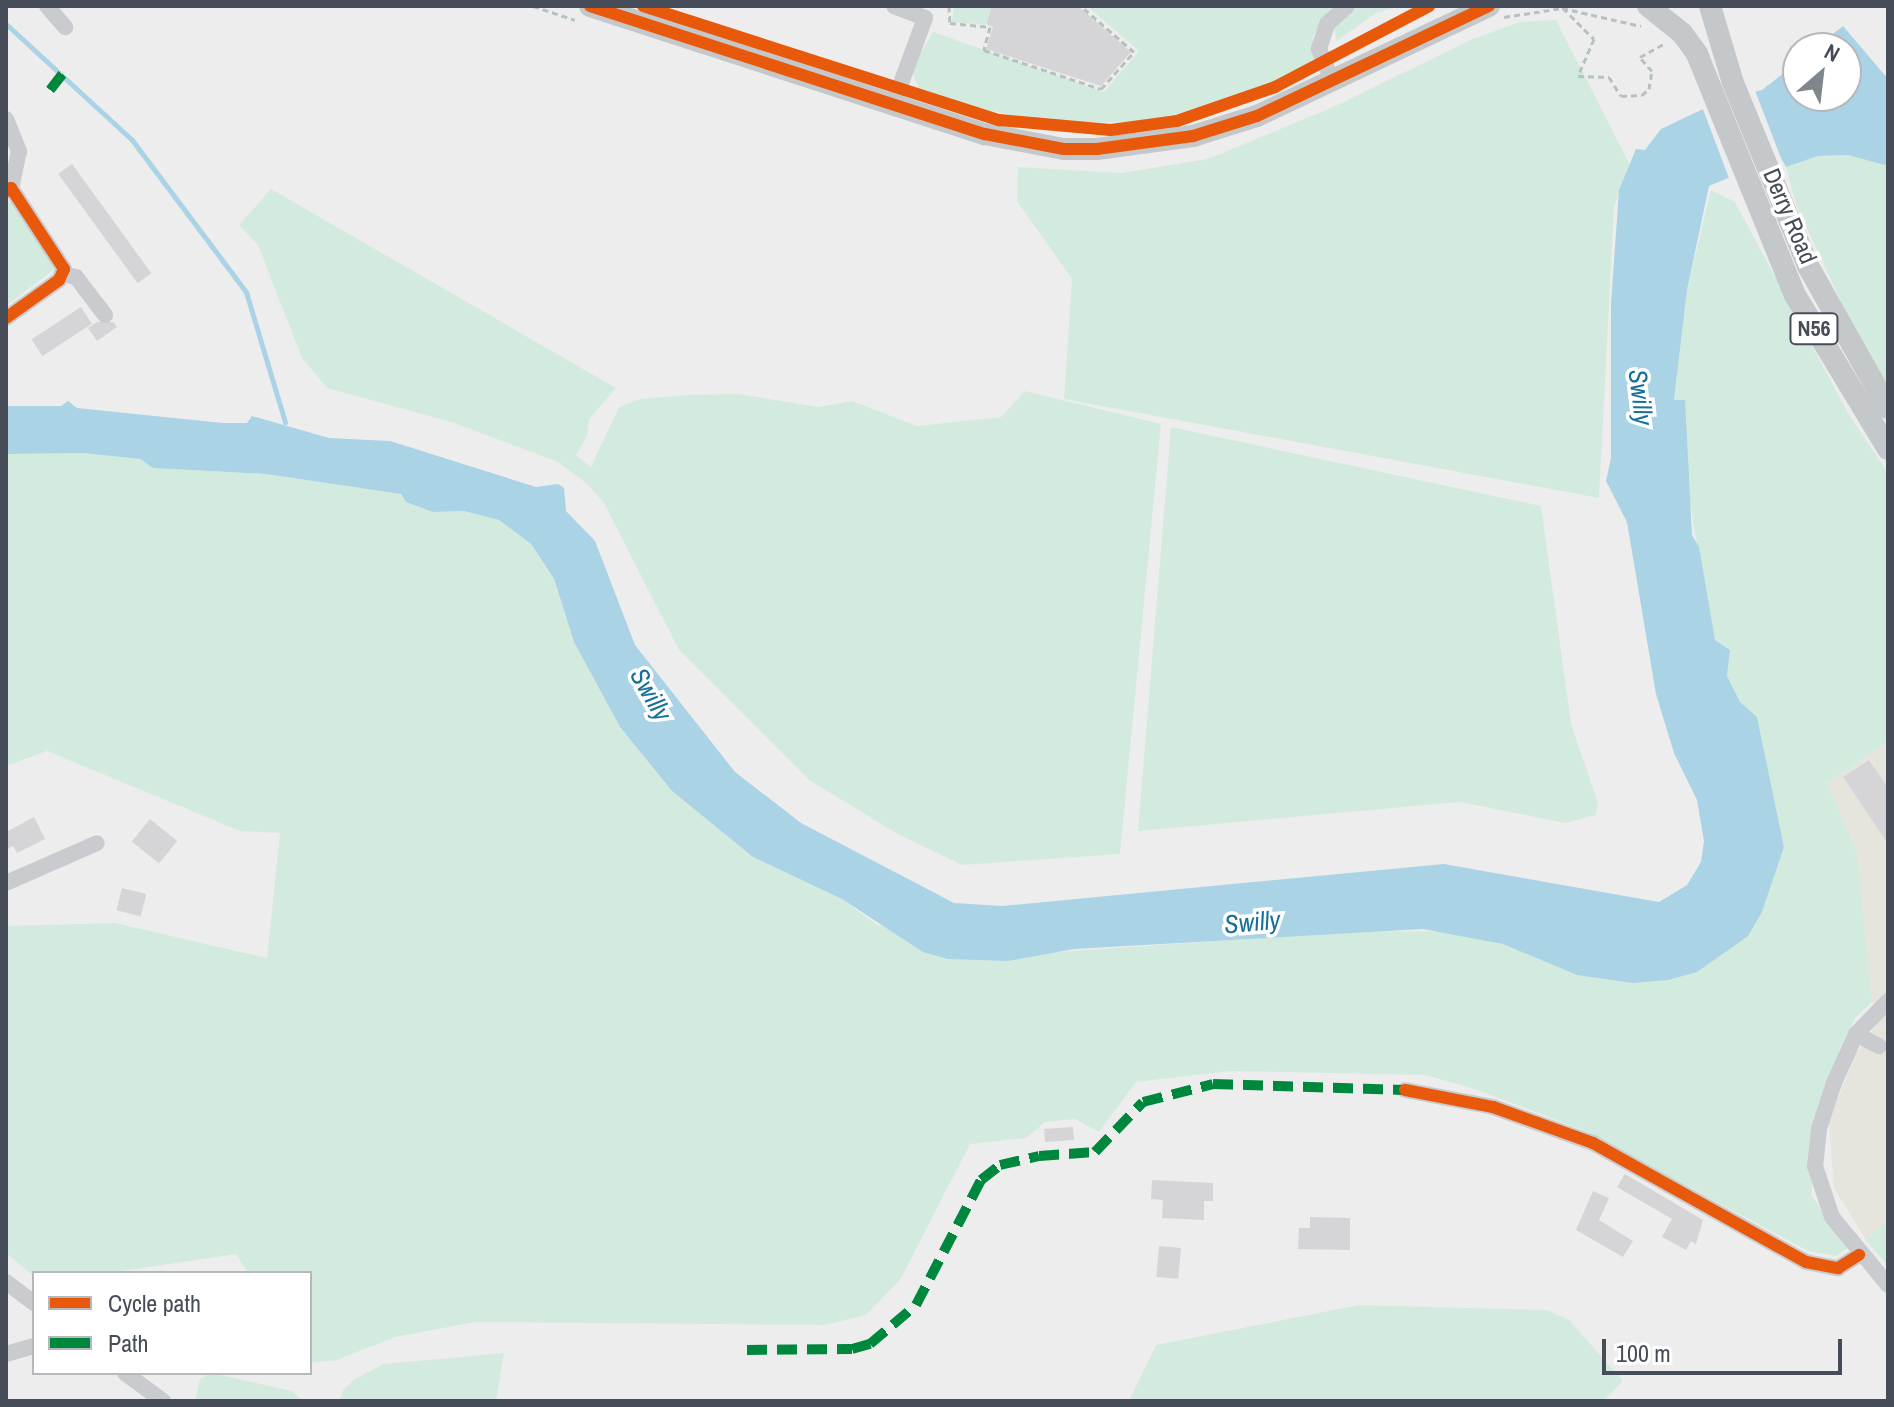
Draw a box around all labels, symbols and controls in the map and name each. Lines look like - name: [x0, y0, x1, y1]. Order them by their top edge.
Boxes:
- north arrow: [1782, 32, 1862, 112]
- text: N: [1820, 36, 1845, 69]
- street label: Derry Road: [1757, 164, 1823, 268]
- road number: N56: [1788, 311, 1840, 347]
- water label: Swilly: [1622, 367, 1660, 427]
- water label: Swilly: [624, 662, 678, 726]
- water label: Swilly: [1223, 904, 1281, 940]
- legend: [32, 1271, 312, 1375]
- text: Cycle path: [108, 1287, 201, 1319]
- scale bar: [1606, 1323, 1846, 1373]
- text: Path: [108, 1327, 149, 1359]
- text: 100 m: [1616, 1337, 1671, 1369]

